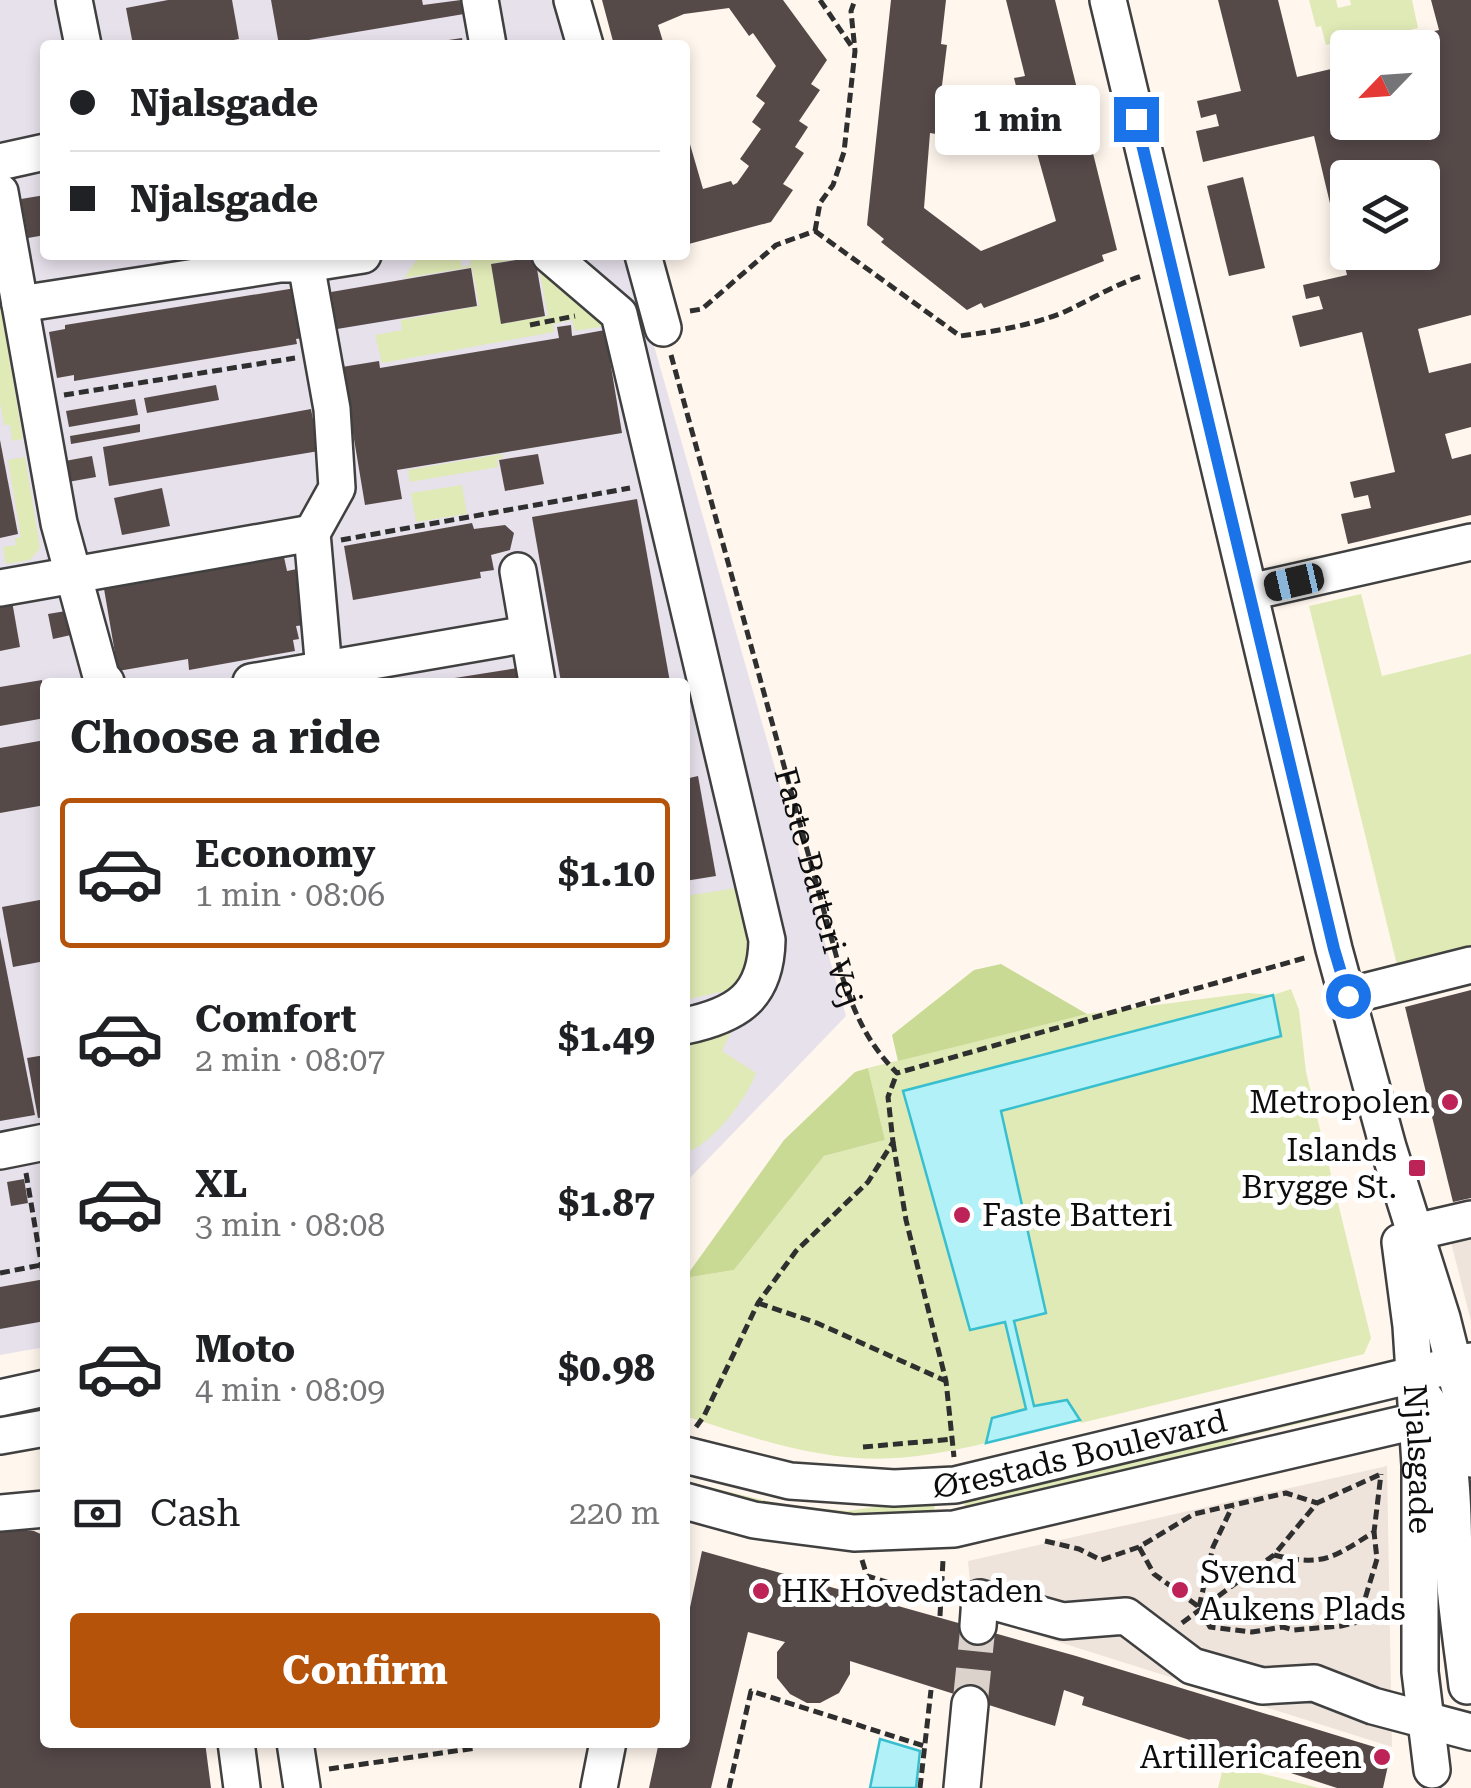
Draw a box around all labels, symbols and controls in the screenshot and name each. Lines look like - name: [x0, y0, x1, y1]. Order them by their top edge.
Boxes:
- north arrow: [1330, 30, 1440, 140]
- map controls: [1330, 30, 1440, 270]
- text: Njalsgade: [130, 81, 318, 125]
- callout: 1 min: [936, 84, 1101, 154]
- route end: [1114, 97, 1159, 142]
- text: 1 min: [973, 101, 1062, 139]
- button: layers: [1330, 160, 1440, 270]
- text: Njalsgade: [130, 177, 318, 221]
- car: [1261, 561, 1327, 603]
- text: Choose a ride: [70, 711, 381, 764]
- street label: Faste Batteri Vej: [766, 763, 870, 1012]
- icon: car: [75, 828, 165, 918]
- text: Economy: [195, 832, 375, 876]
- text: $1.10: [558, 851, 655, 895]
- text: 1 min · 08:06: [195, 876, 385, 914]
- route start: [1326, 974, 1371, 1019]
- icon: car: [75, 993, 165, 1083]
- text: Comfort: [195, 997, 356, 1041]
- text: $1.49: [558, 1016, 655, 1060]
- text: 2 min · 08:07: [195, 1041, 385, 1079]
- place label: Metropolen: [1249, 1083, 1430, 1121]
- marker: Metropolen: [1439, 1091, 1461, 1113]
- place label: Islands Brygge St.: [1241, 1131, 1397, 1206]
- marker: Islands Brygge St.: [1406, 1157, 1428, 1179]
- icon: car: [75, 1158, 165, 1248]
- text: XL: [195, 1162, 247, 1206]
- text: $1.87: [558, 1181, 655, 1225]
- place label: Faste Batteri: [982, 1196, 1173, 1234]
- marker: Faste Batteri: [951, 1204, 973, 1226]
- text: 3 min · 08:08: [195, 1206, 385, 1244]
- icon: car: [75, 1323, 165, 1413]
- text: Moto: [195, 1327, 295, 1371]
- text: $0.98: [558, 1346, 655, 1390]
- text: 4 min · 08:09: [195, 1371, 385, 1409]
- street label: Njalsgade: [1396, 1383, 1439, 1534]
- street label: Ørestads Boulevard: [932, 1401, 1231, 1505]
- icon: cash: [70, 1486, 125, 1541]
- text: Cash: [150, 1491, 240, 1535]
- text: 220 m: [569, 1494, 660, 1532]
- place label: Svend Aukens Plads: [1200, 1553, 1406, 1628]
- place label: HK Hovedstaden: [781, 1572, 1043, 1610]
- marker: Svend Aukens Plads: [1169, 1579, 1191, 1601]
- marker: HK Hovedstaden: [750, 1580, 772, 1602]
- button: Confirm: [70, 1613, 660, 1728]
- place label: Artillericafeen: [1140, 1738, 1362, 1776]
- marker: Artillericafeen: [1371, 1746, 1393, 1768]

